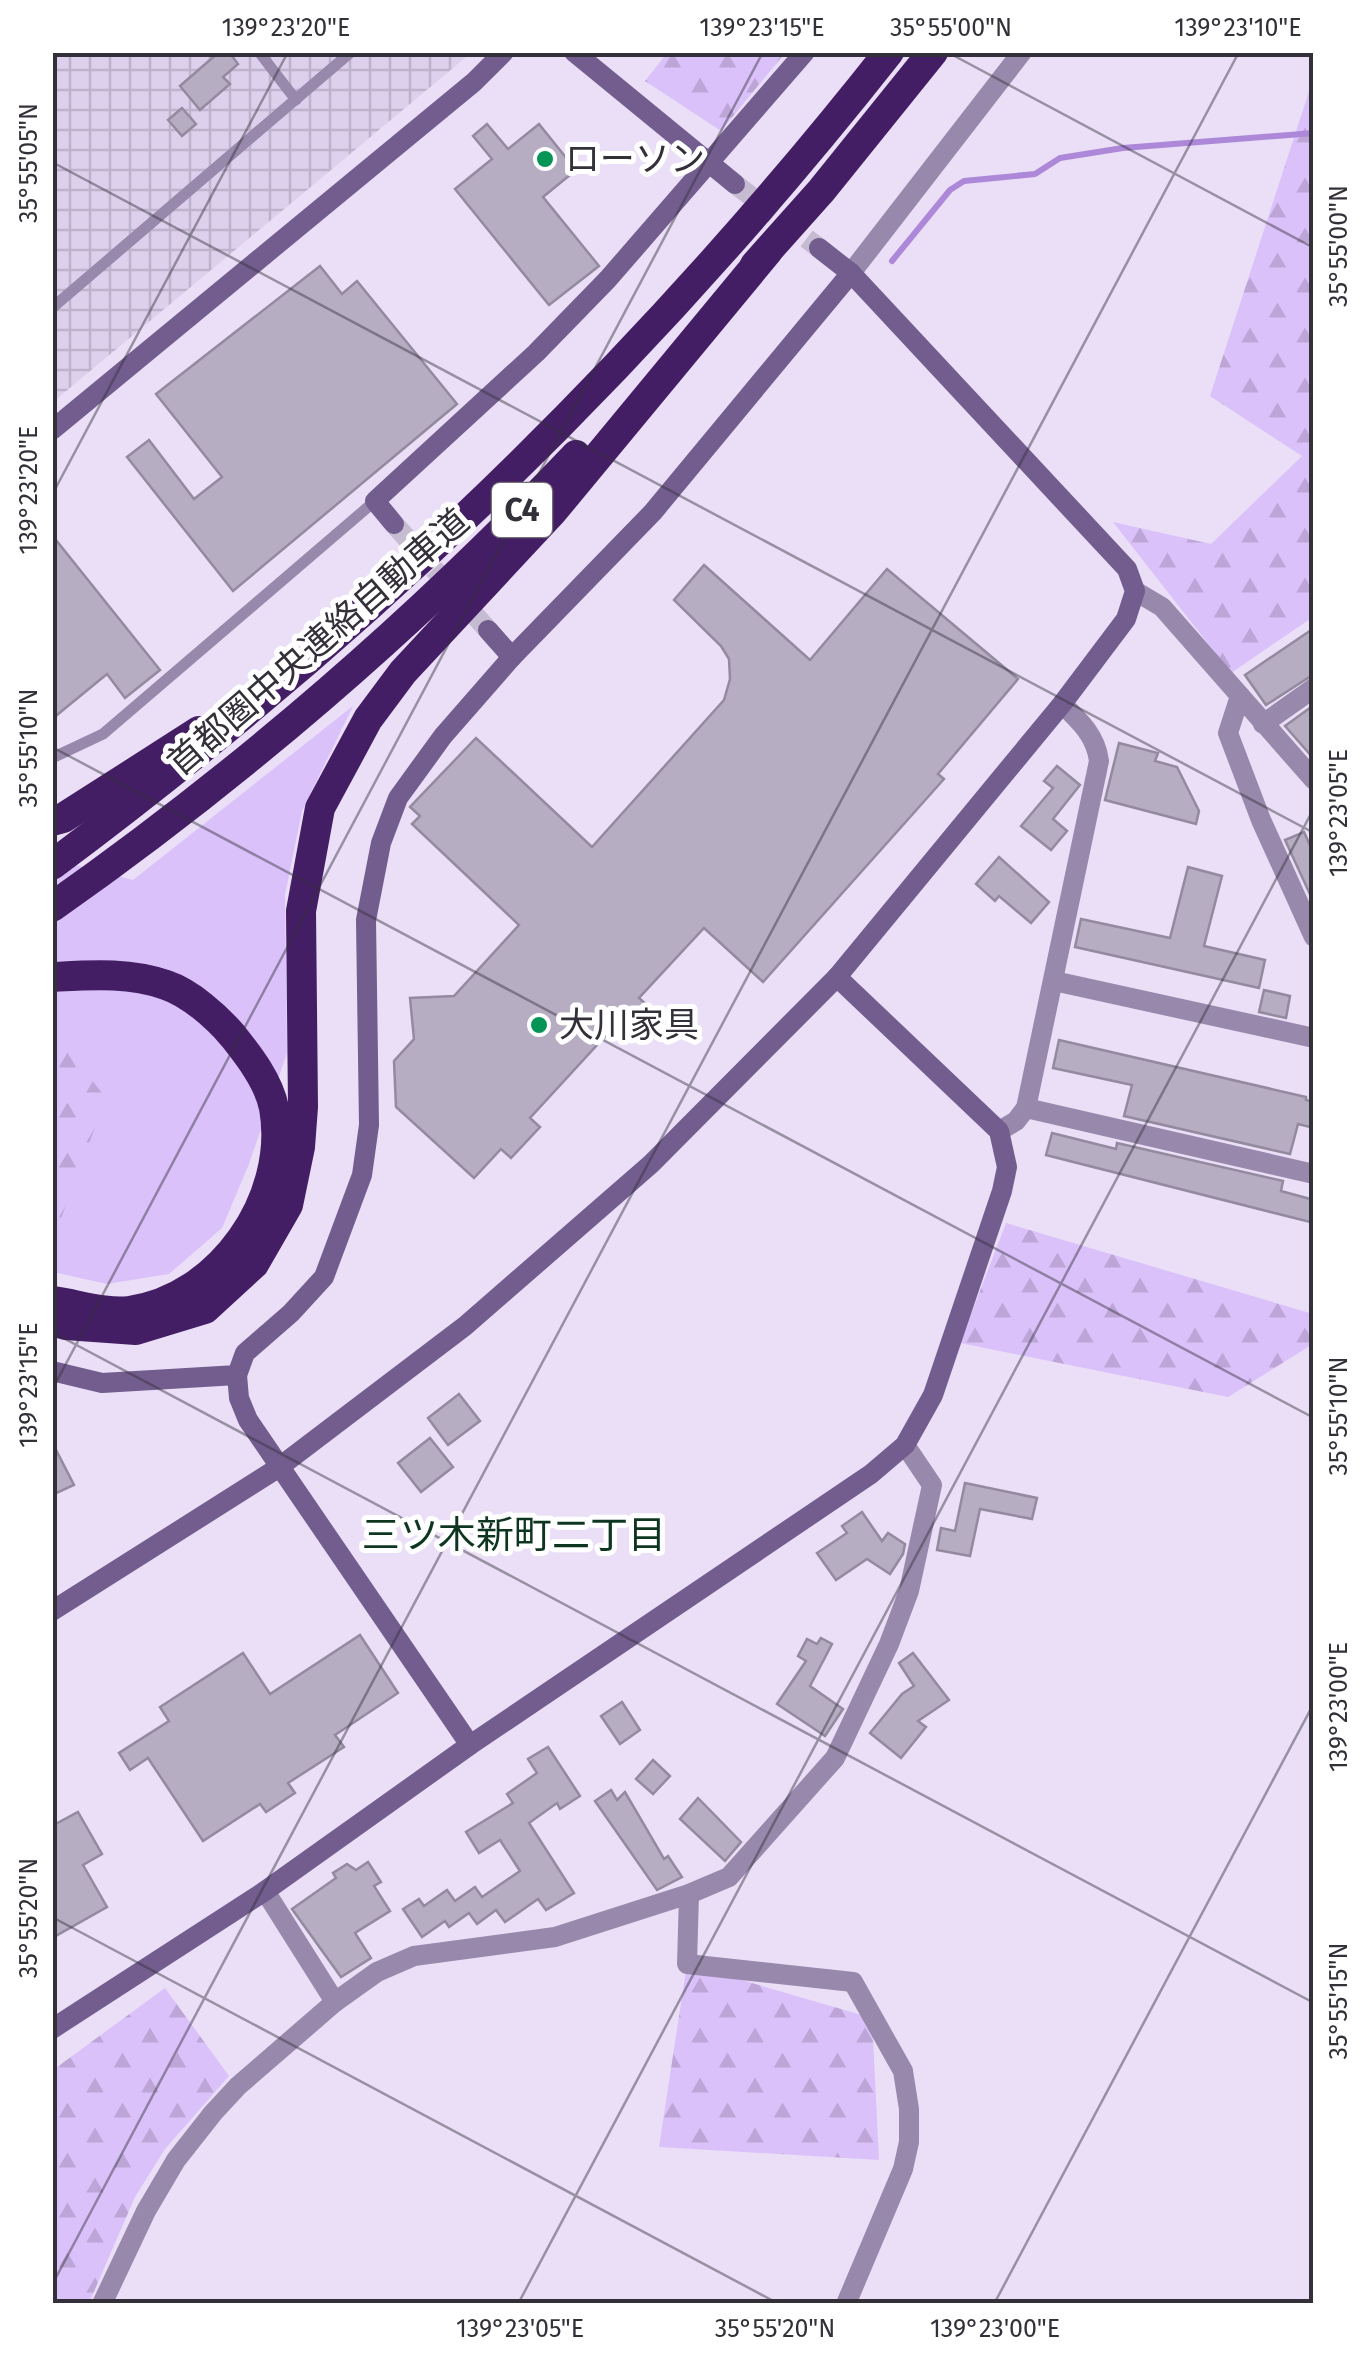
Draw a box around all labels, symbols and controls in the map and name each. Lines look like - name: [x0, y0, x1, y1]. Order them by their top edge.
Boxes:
- text: 139°23'20"E: [222, 13, 350, 43]
- text: 139°23'15"E: [699, 13, 825, 43]
- text: 35°55'00"N: [890, 13, 1012, 43]
- text: 139°23'10"E: [1174, 13, 1302, 43]
- text: 35°55'05"N: [14, 103, 44, 223]
- place label: ローソン: [565, 138, 705, 180]
- marker: ローソン: [534, 148, 556, 170]
- text: 35°55'00"N: [1324, 185, 1354, 307]
- text: 139°23'20"E: [14, 426, 44, 554]
- road number: C4: [492, 483, 552, 537]
- street label: 首都圏中央連絡自動車道: [159, 500, 477, 784]
- text: 35°55'10"N: [14, 688, 44, 808]
- text: 139°23'05"E: [1324, 749, 1354, 877]
- place label: 大川家具: [559, 1004, 699, 1046]
- marker: 大川家具: [528, 1014, 550, 1036]
- text: 139°23'15"E: [14, 1322, 44, 1448]
- text: 35°55'10"N: [1324, 1356, 1354, 1476]
- district label: 三ツ木新町二丁目: [362, 1512, 666, 1558]
- text: 139°23'00"E: [1324, 1642, 1354, 1772]
- text: 35°55'20"N: [14, 1858, 44, 1978]
- text: 35°55'15"N: [1324, 1942, 1354, 2060]
- text: 139°23'05"E: [456, 2314, 584, 2344]
- text: 35°55'20"N: [715, 2314, 835, 2344]
- text: 139°23'00"E: [930, 2314, 1060, 2344]

